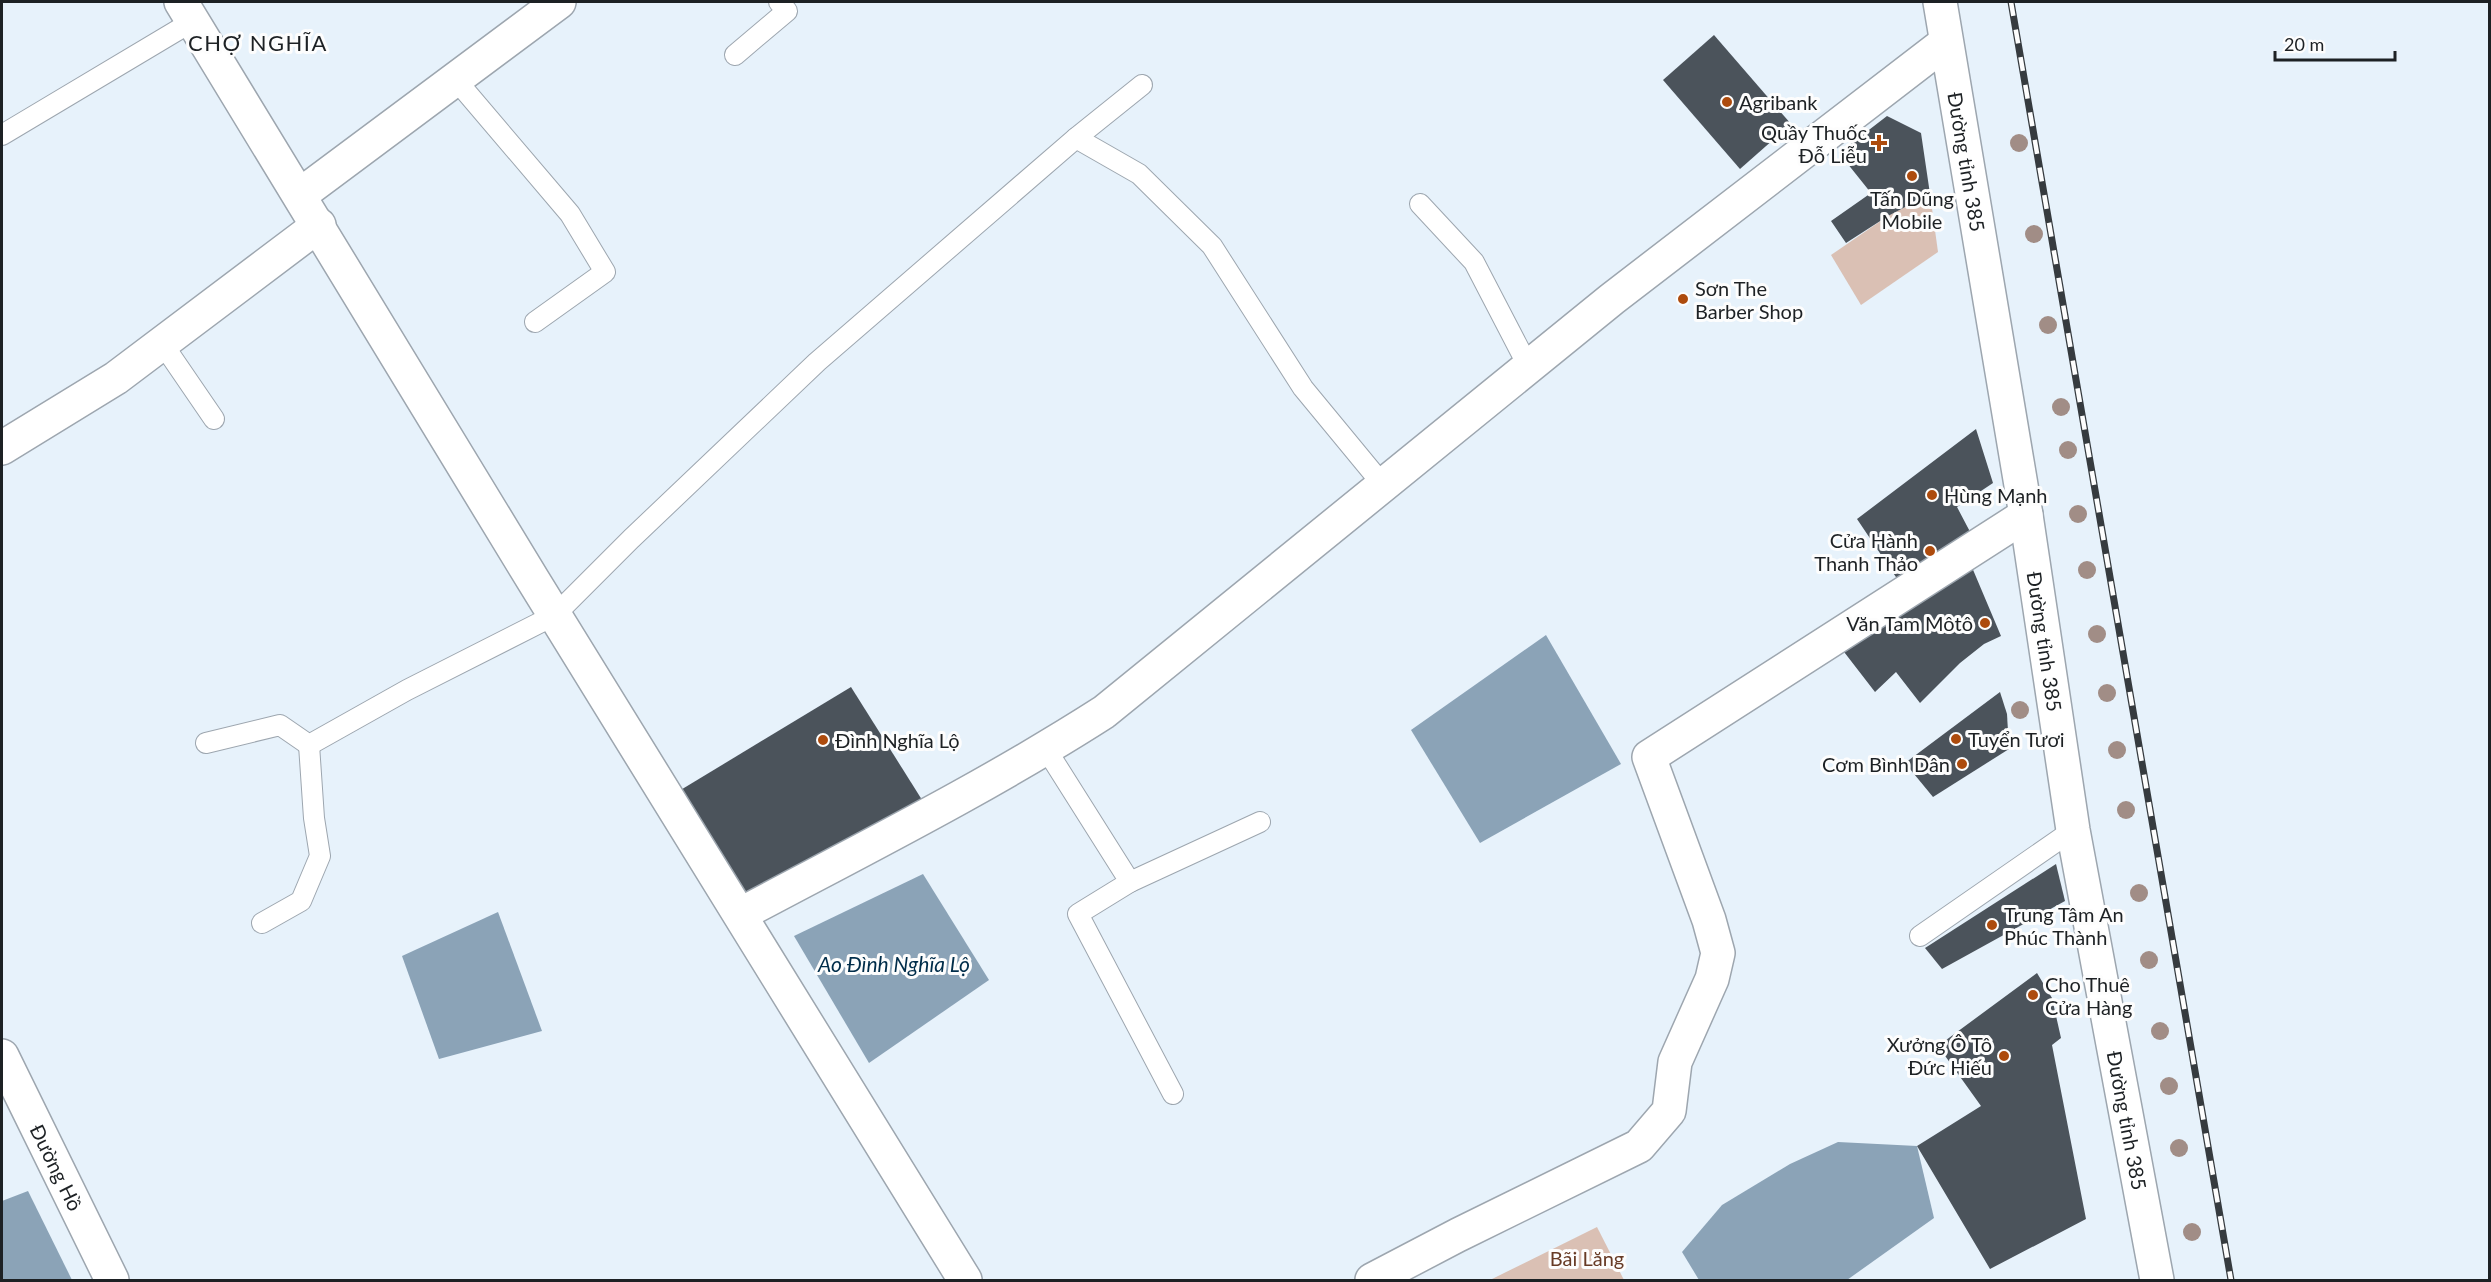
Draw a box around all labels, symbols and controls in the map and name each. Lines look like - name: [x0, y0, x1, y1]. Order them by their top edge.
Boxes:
- scale bar: [2275, 24, 2395, 62]
- district label: CHỢ NGHĨA: [188, 29, 328, 56]
- text: 20 m: [2284, 33, 2324, 55]
- place label: Agribank: [1739, 90, 1818, 114]
- street label: Đường tỉnh 385: [1943, 90, 1990, 233]
- marker: Agribank: [1720, 95, 1734, 109]
- place label: Quầy Thuốc Đỗ Liễu: [1761, 120, 1867, 167]
- marker: Quầy Thuốc Đỗ Liễu: [1872, 136, 1886, 150]
- marker: Tấn Dũng Mobile: [1905, 169, 1919, 183]
- place label: Tấn Dũng Mobile: [1870, 186, 1954, 233]
- place label: Sơn The Barber Shop: [1695, 276, 1803, 323]
- marker: Sơn The Barber Shop: [1676, 292, 1690, 306]
- place label: Hùng Mạnh: [1944, 483, 2047, 507]
- marker: Hùng Mạnh: [1925, 488, 1939, 502]
- place label: Cửa Hành Thanh Thảo: [1814, 528, 1918, 575]
- marker: Cửa Hành Thanh Thảo: [1923, 544, 1937, 558]
- street label: Đường tỉnh 385: [2023, 570, 2067, 713]
- place label: Văn Tam Môtô: [1846, 611, 1973, 635]
- marker: Văn Tam Môtô: [1978, 616, 1992, 630]
- place label: Tuyển Tươi: [1968, 727, 2064, 751]
- place label: Đình Nghĩa Lộ: [835, 728, 960, 752]
- marker: Tuyển Tươi: [1949, 732, 1963, 746]
- marker: Đình Nghĩa Lộ: [816, 733, 830, 747]
- place label: Cơm Bình Dân: [1822, 752, 1950, 776]
- marker: Cơm Bình Dân: [1955, 757, 1969, 771]
- place label: Trung Tâm An Phúc Thành: [2004, 902, 2124, 949]
- marker: Trung Tâm An Phúc Thành: [1985, 918, 1999, 932]
- water label: Ao Đình Nghĩa Lộ: [817, 951, 970, 976]
- place label: Cho Thuê Cửa Hàng: [2045, 972, 2132, 1019]
- marker: Cho Thuê Cửa Hàng: [2026, 988, 2040, 1002]
- place label: Xưởng Ô Tô Đức Hiếu: [1887, 1032, 1992, 1079]
- marker: Xưởng Ô Tô Đức Hiếu: [1997, 1049, 2011, 1063]
- street label: Đường tỉnh 385: [2102, 1049, 2152, 1192]
- street label: Đường Hồ: [25, 1120, 88, 1214]
- park label: Bãi Lăng: [1550, 1246, 1624, 1270]

